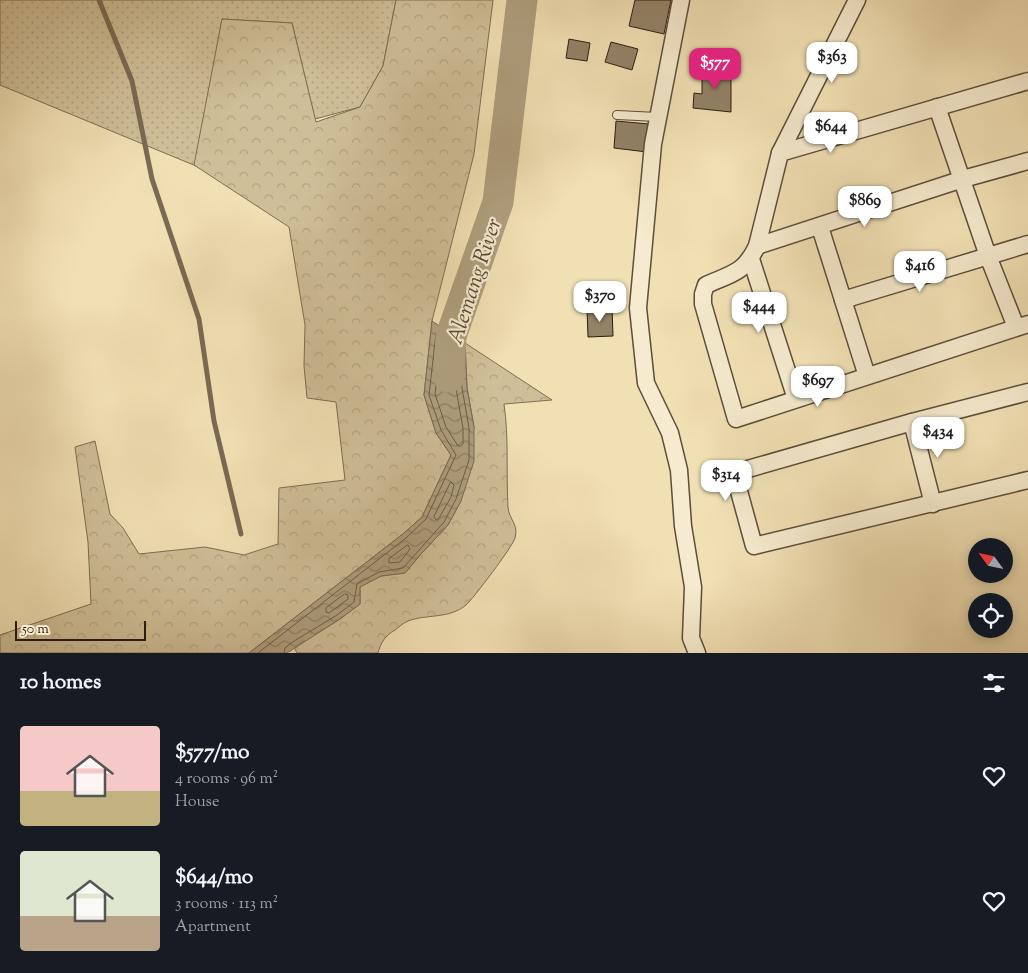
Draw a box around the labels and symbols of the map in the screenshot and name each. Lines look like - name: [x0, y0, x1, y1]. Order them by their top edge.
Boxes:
- pin: $363: [802, 42, 862, 84]
- pin: $577: [685, 48, 745, 90]
- pin: $644: [801, 112, 861, 154]
- pin: $869: [835, 186, 895, 228]
- water label: Alemang River: [440, 215, 511, 349]
- pin: $416: [890, 250, 950, 293]
- pin: $370: [570, 280, 630, 323]
- pin: $444: [729, 292, 789, 334]
- pin: $697: [788, 366, 848, 408]
- pin: $434: [908, 416, 968, 459]
- pin: $314: [696, 460, 756, 502]
- north arrow: [968, 538, 1012, 582]
- scale bar: [15, 618, 146, 641]

